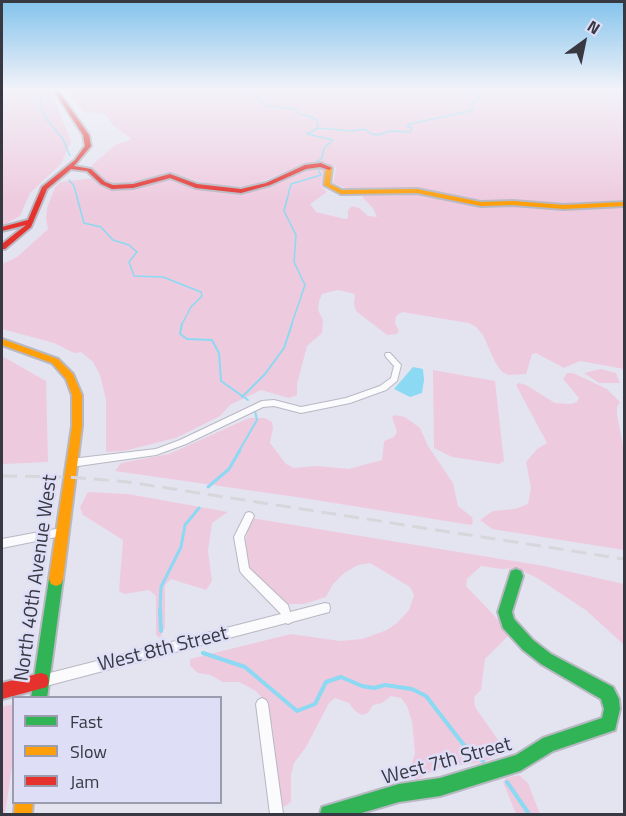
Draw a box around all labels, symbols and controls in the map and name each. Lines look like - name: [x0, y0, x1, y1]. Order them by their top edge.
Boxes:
- north arrow: [554, 12, 614, 72]
- text: N: [583, 14, 605, 40]
- street label: North 40th Avenue West: [11, 473, 63, 683]
- street label: West 8th Street: [96, 622, 230, 678]
- legend: [12, 696, 222, 804]
- text: Fast: [70, 708, 103, 735]
- street label: West 7th Street: [380, 733, 514, 791]
- text: Slow: [70, 738, 107, 765]
- text: Jam: [70, 768, 99, 795]

